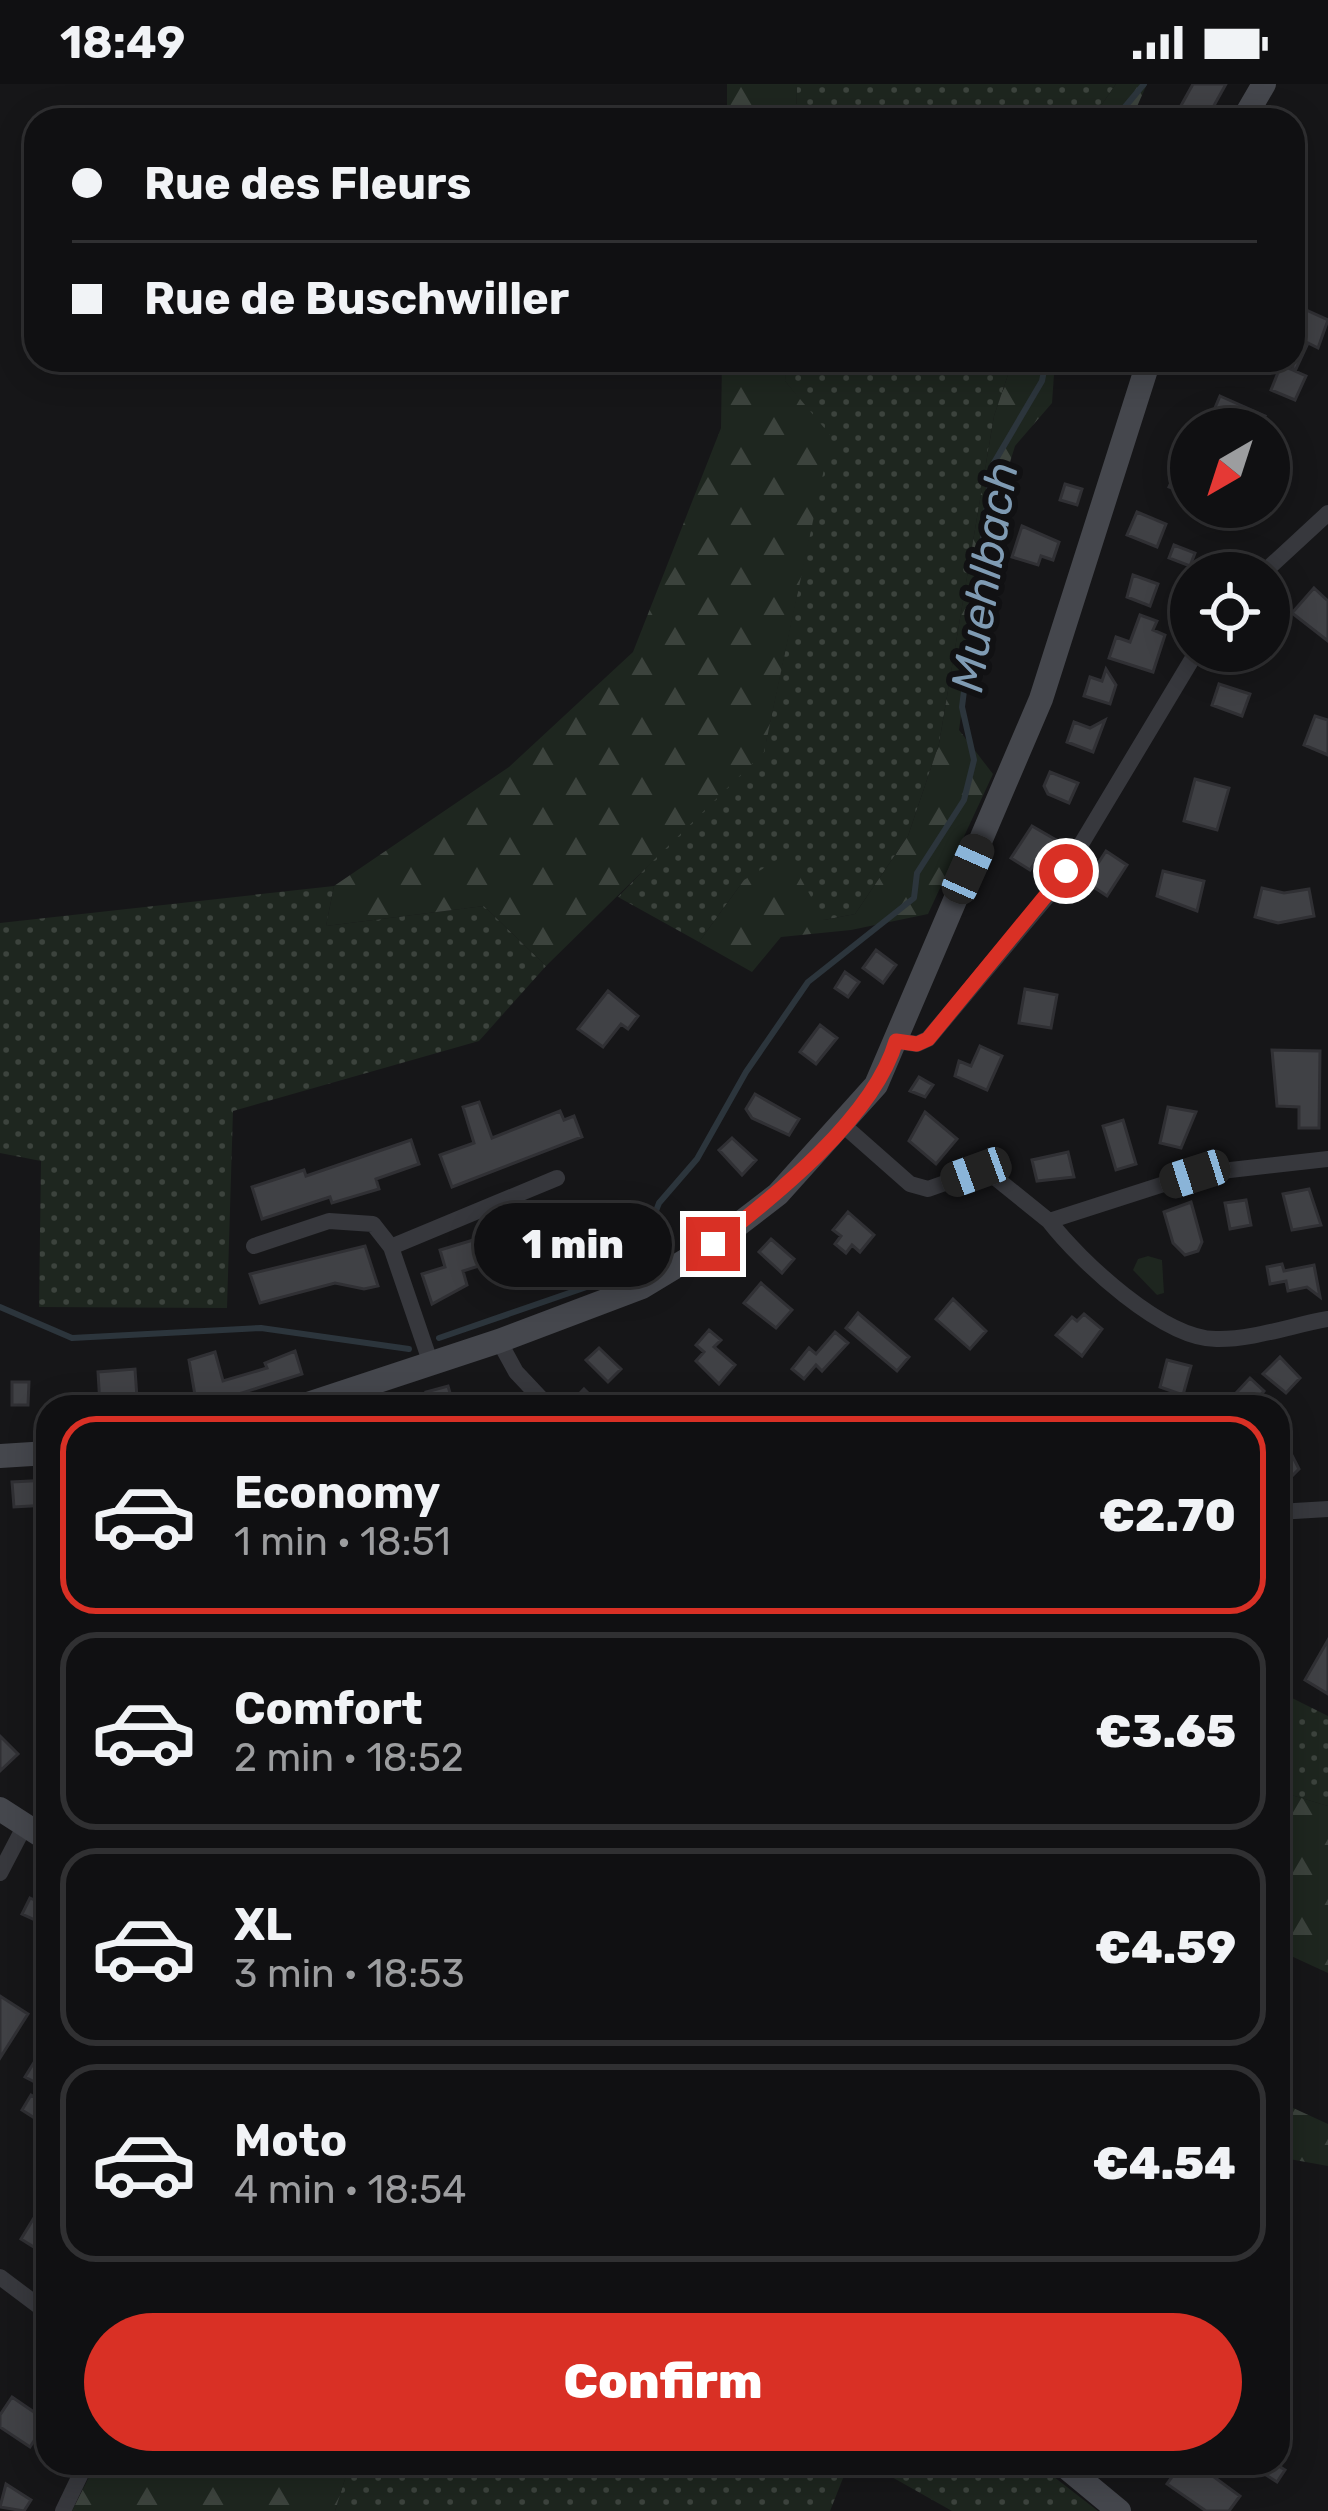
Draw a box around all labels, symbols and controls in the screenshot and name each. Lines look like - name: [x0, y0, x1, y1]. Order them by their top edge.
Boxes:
- text: 18:49: [60, 16, 185, 69]
- text: Rue des Fleurs: [144, 157, 471, 210]
- text: Rue de Buschwiller: [144, 272, 569, 325]
- north arrow: [1170, 408, 1290, 528]
- map controls: [1170, 408, 1290, 672]
- water label: Muehlbach: [940, 458, 1029, 696]
- button: locate: [1170, 552, 1290, 672]
- car: [937, 829, 999, 909]
- route start: [1039, 844, 1093, 898]
- car: [936, 1143, 1016, 1201]
- car: [1155, 1146, 1235, 1202]
- callout: 1 min: [473, 1202, 671, 1286]
- route end: [686, 1217, 740, 1271]
- text: 1 min: [522, 1222, 624, 1268]
- icon: car: [90, 1461, 198, 1569]
- text: Economy: [234, 1466, 440, 1519]
- text: €2.70: [1099, 1489, 1236, 1542]
- text: 1 min · 18:51: [234, 1519, 451, 1565]
- icon: car: [90, 1677, 198, 1785]
- text: Comfort: [234, 1682, 423, 1735]
- text: €3.65: [1096, 1705, 1236, 1758]
- text: 2 min · 18:52: [234, 1735, 464, 1781]
- icon: car: [90, 1893, 198, 2001]
- text: XL: [234, 1898, 292, 1951]
- text: €4.59: [1095, 1921, 1236, 1974]
- text: 3 min · 18:53: [234, 1951, 465, 1997]
- icon: car: [90, 2109, 198, 2217]
- text: Moto: [234, 2114, 347, 2167]
- text: €4.54: [1093, 2137, 1236, 2190]
- text: 4 min · 18:54: [234, 2167, 466, 2213]
- button: Confirm: [84, 2313, 1242, 2451]

